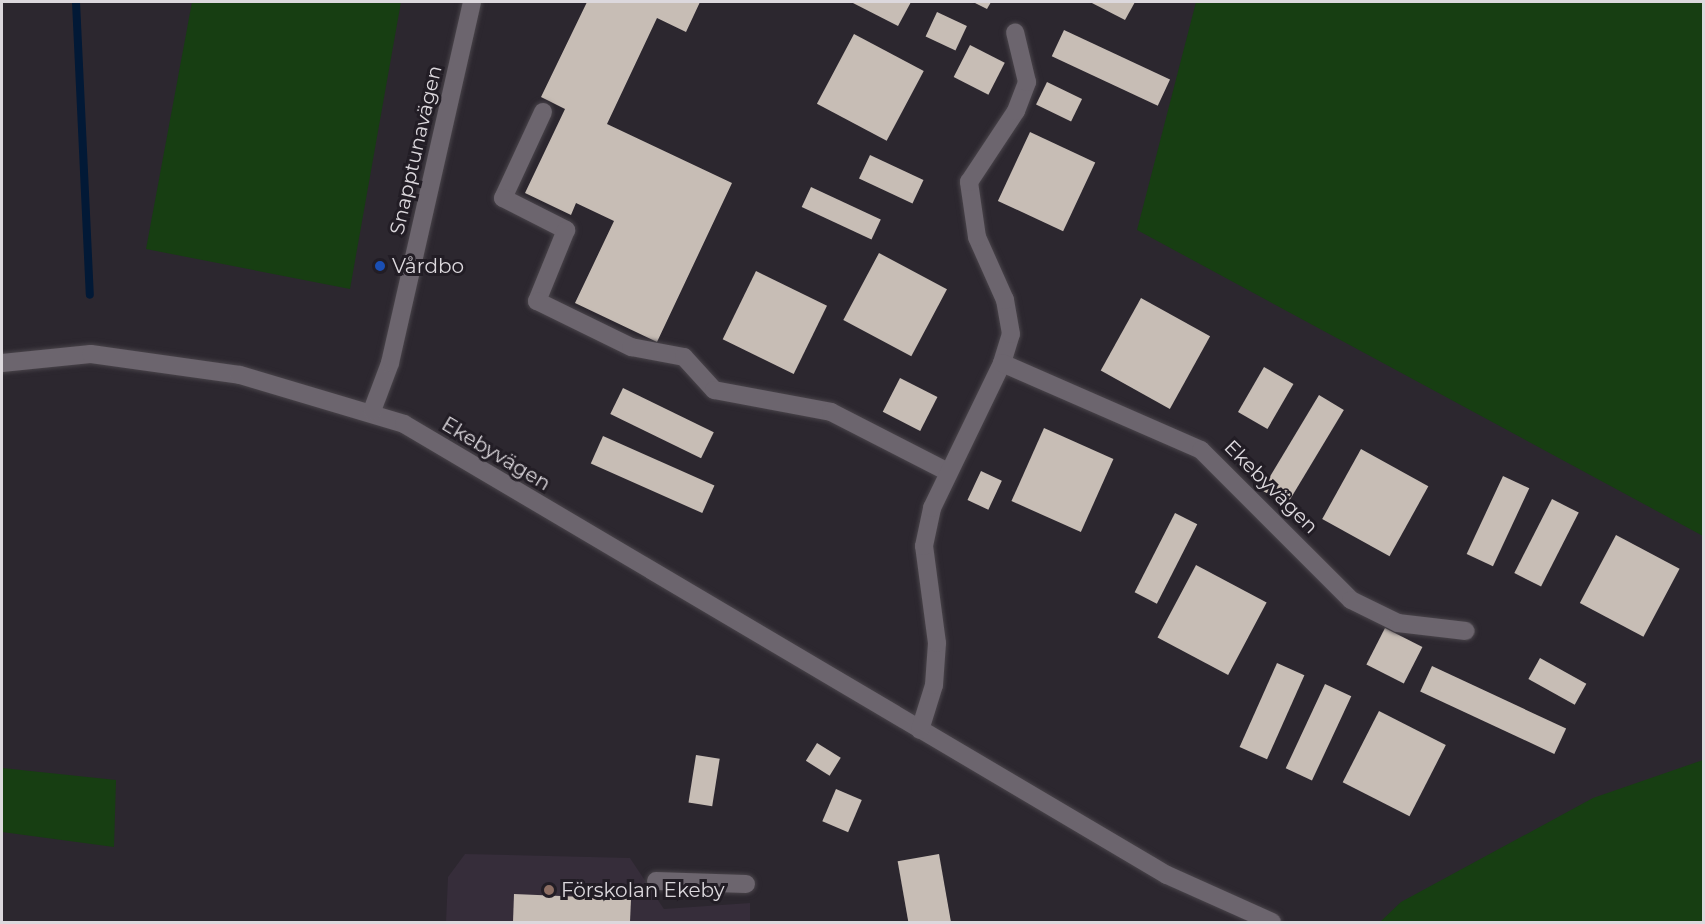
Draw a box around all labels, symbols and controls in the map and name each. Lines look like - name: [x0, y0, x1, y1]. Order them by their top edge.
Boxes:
- street label: Snapptunavägen: [385, 63, 447, 237]
- place label: Vårdbo: [392, 254, 464, 278]
- marker: Vårdbo: [373, 259, 387, 273]
- street label: Ekebyvägen: [437, 412, 555, 496]
- street label: Ekebyvägen: [1219, 435, 1323, 539]
- place label: Förskolan Ekeby: [561, 878, 725, 902]
- marker: Förskolan Ekeby: [542, 883, 556, 897]

